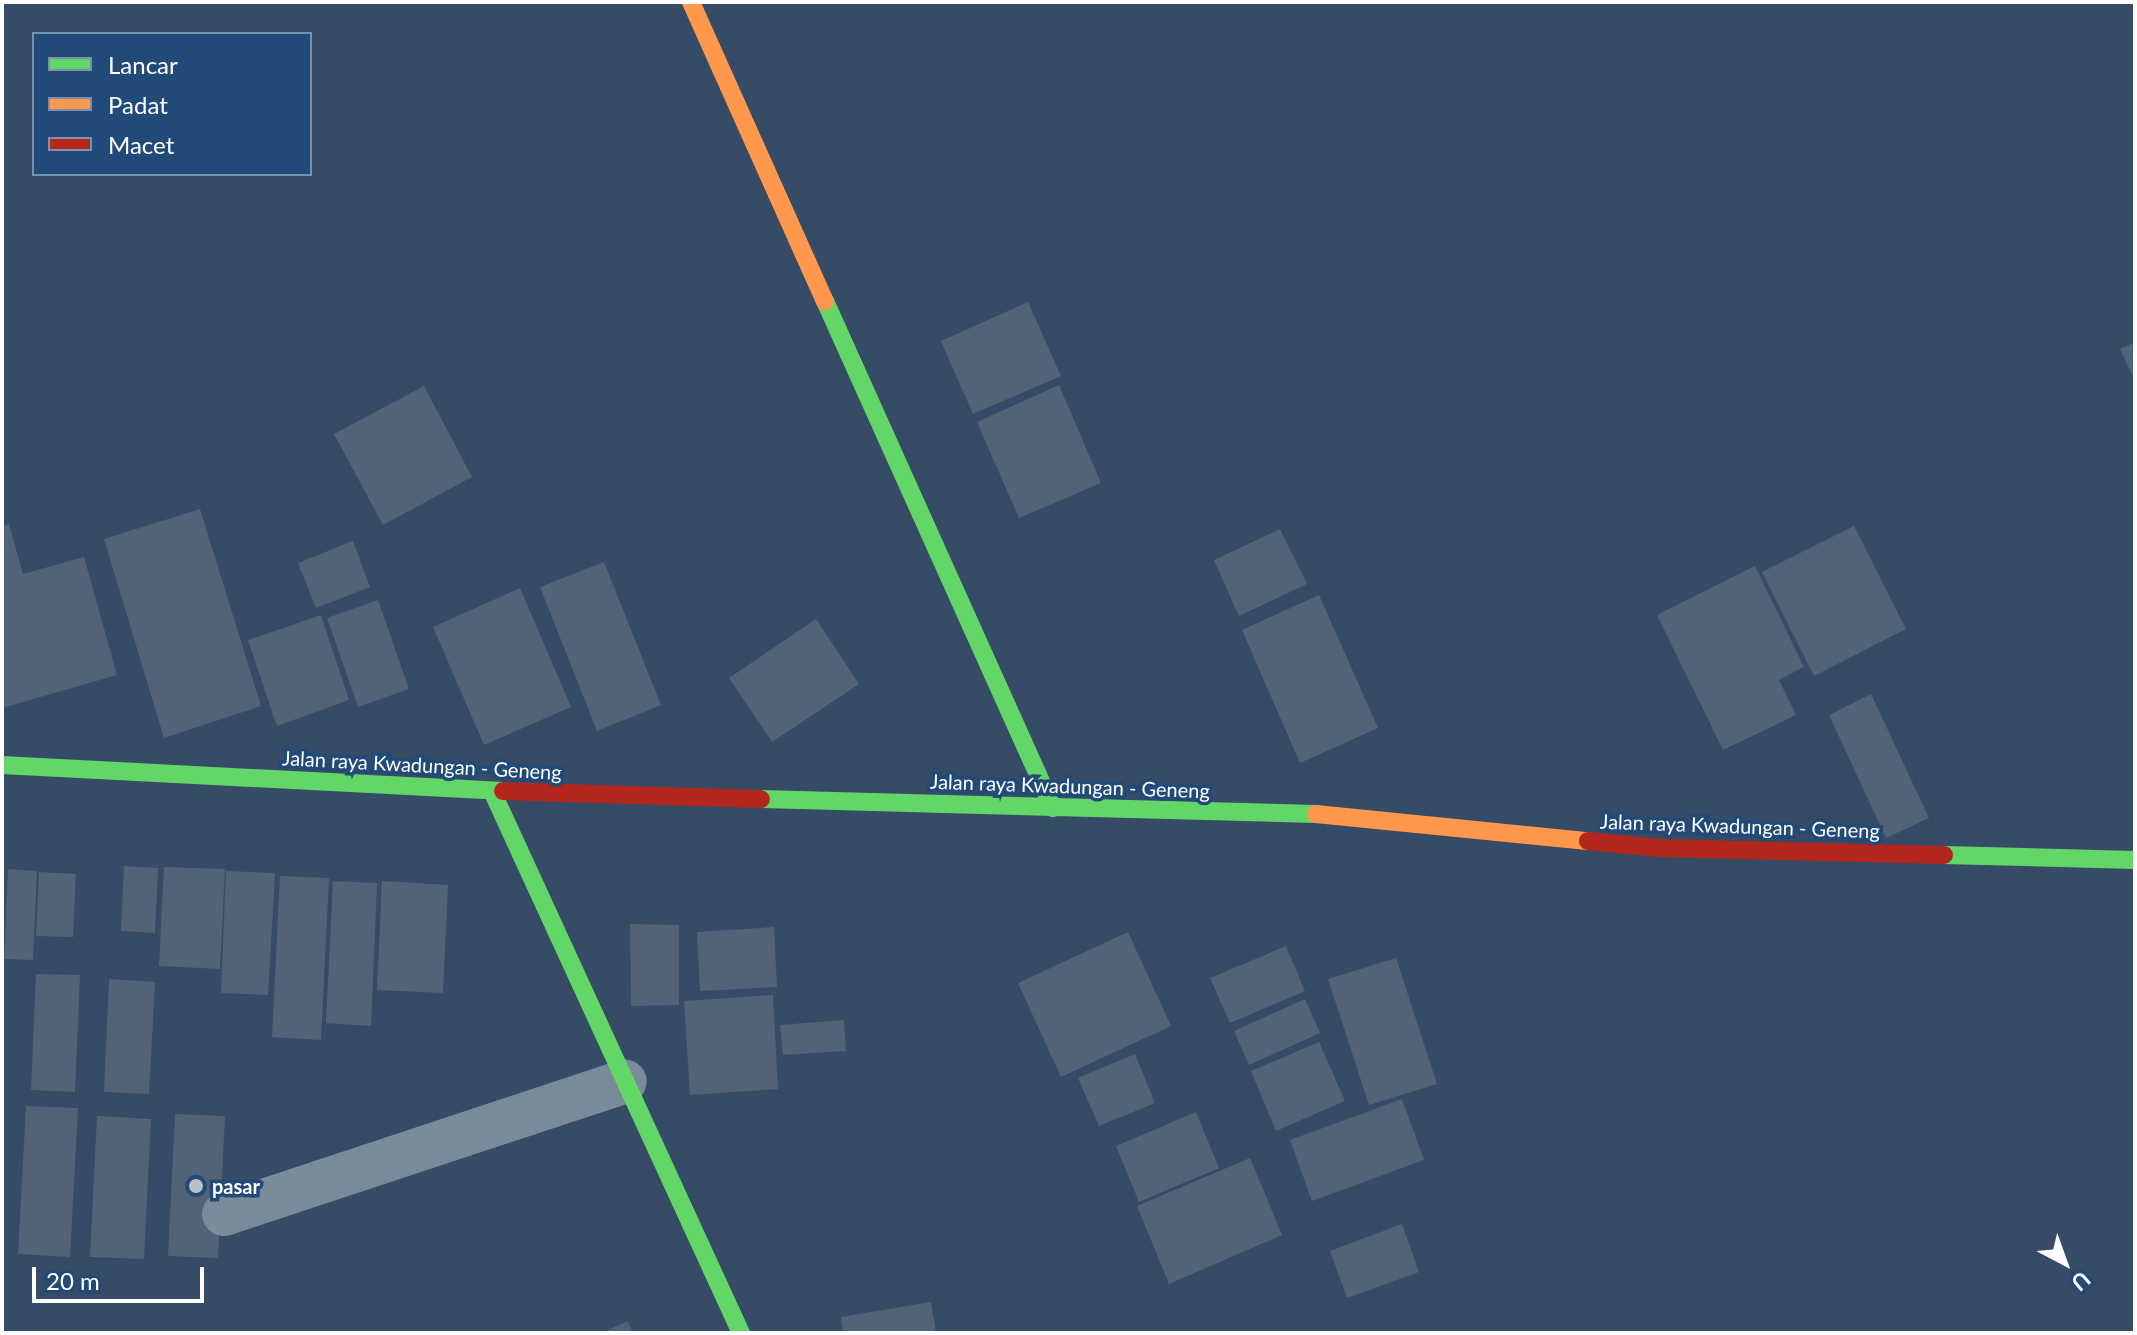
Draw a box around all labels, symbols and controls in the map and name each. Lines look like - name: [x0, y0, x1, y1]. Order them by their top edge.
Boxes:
- legend: [32, 32, 312, 176]
- text: Lancar: [108, 50, 178, 79]
- text: Padat: [108, 90, 168, 119]
- text: Macet: [108, 130, 174, 159]
- street label: Jalan raya Kwadungan - Geneng: [282, 746, 562, 784]
- street label: Jalan raya Kwadungan - Geneng: [930, 769, 1210, 803]
- street label: Jalan raya Kwadungan - Geneng: [1600, 809, 1880, 843]
- place label: pasar: [212, 1174, 260, 1198]
- marker: pasar: [187, 1177, 205, 1195]
- north arrow: [2025, 1223, 2105, 1303]
- scale bar: [36, 1251, 208, 1301]
- text: 20 m: [46, 1266, 100, 1295]
- text: U: [2066, 1266, 2096, 1297]

